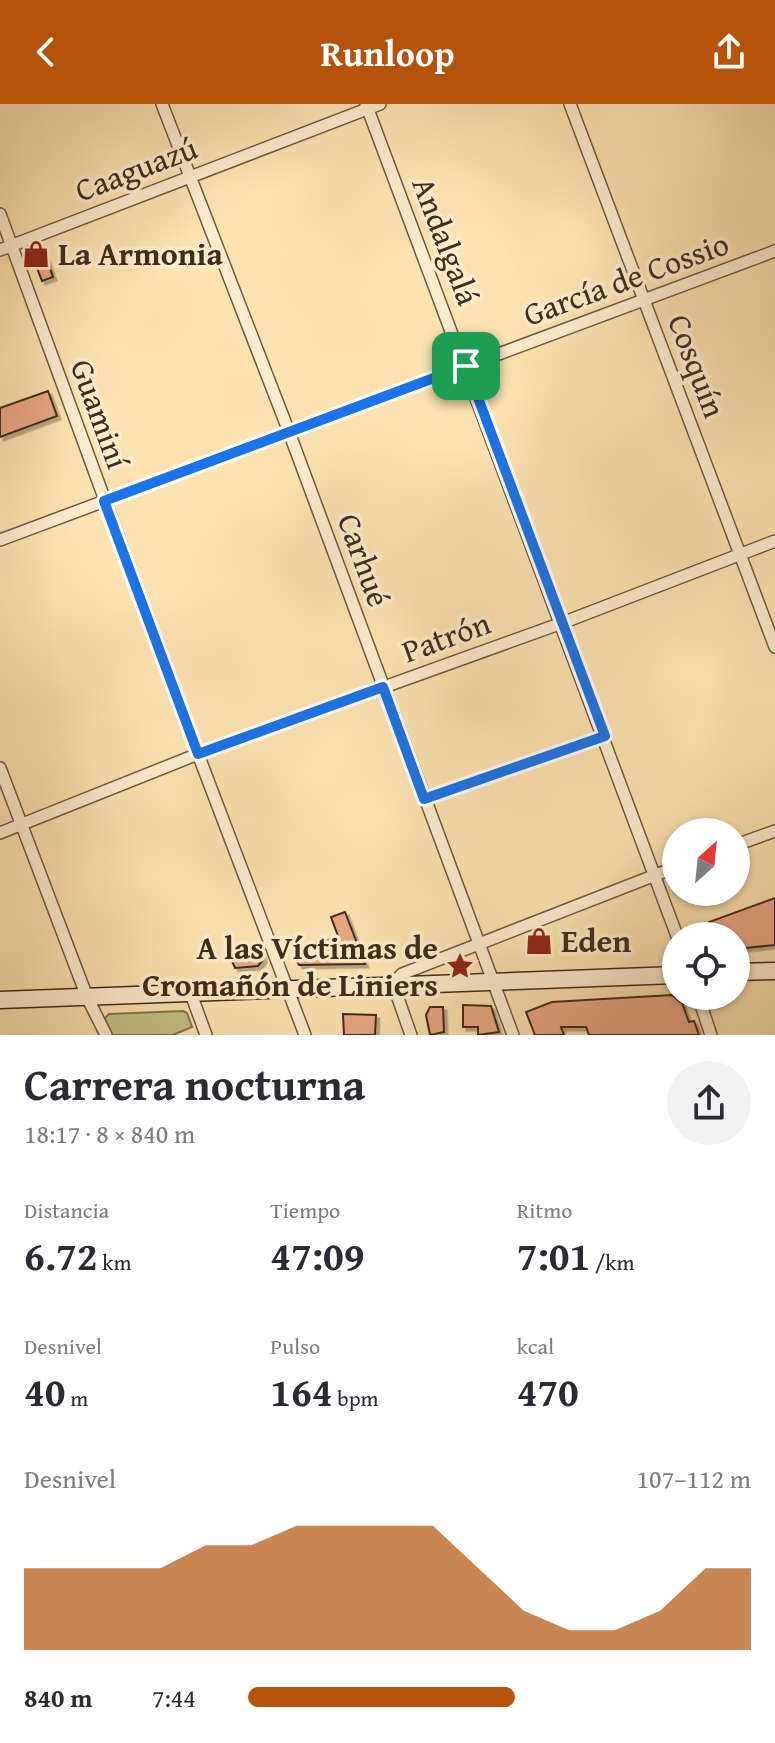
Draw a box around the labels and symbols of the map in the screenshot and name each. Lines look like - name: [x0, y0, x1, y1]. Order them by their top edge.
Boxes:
- street label: Caaguazú: [68, 124, 204, 213]
- street label: Andalgalá: [401, 170, 492, 312]
- street label: García de Cossio: [516, 220, 735, 337]
- place label: La Armonia: [58, 230, 224, 277]
- shop icon: La Armonia: [21, 239, 51, 269]
- street label: Cosquín: [656, 307, 739, 424]
- pin: [432, 332, 500, 400]
- street label: Guaminí: [59, 353, 142, 476]
- street label: Carhué: [326, 507, 403, 613]
- street label: Patrón: [395, 599, 497, 674]
- north arrow: [662, 818, 750, 906]
- place label: Eden: [561, 917, 631, 964]
- place label: A las Víctimas de Cromañón de Liniers: [142, 924, 438, 1008]
- shop icon: Eden: [524, 926, 554, 956]
- place icon: A las Víctimas de Cromañón de Liniers: [445, 951, 475, 981]

